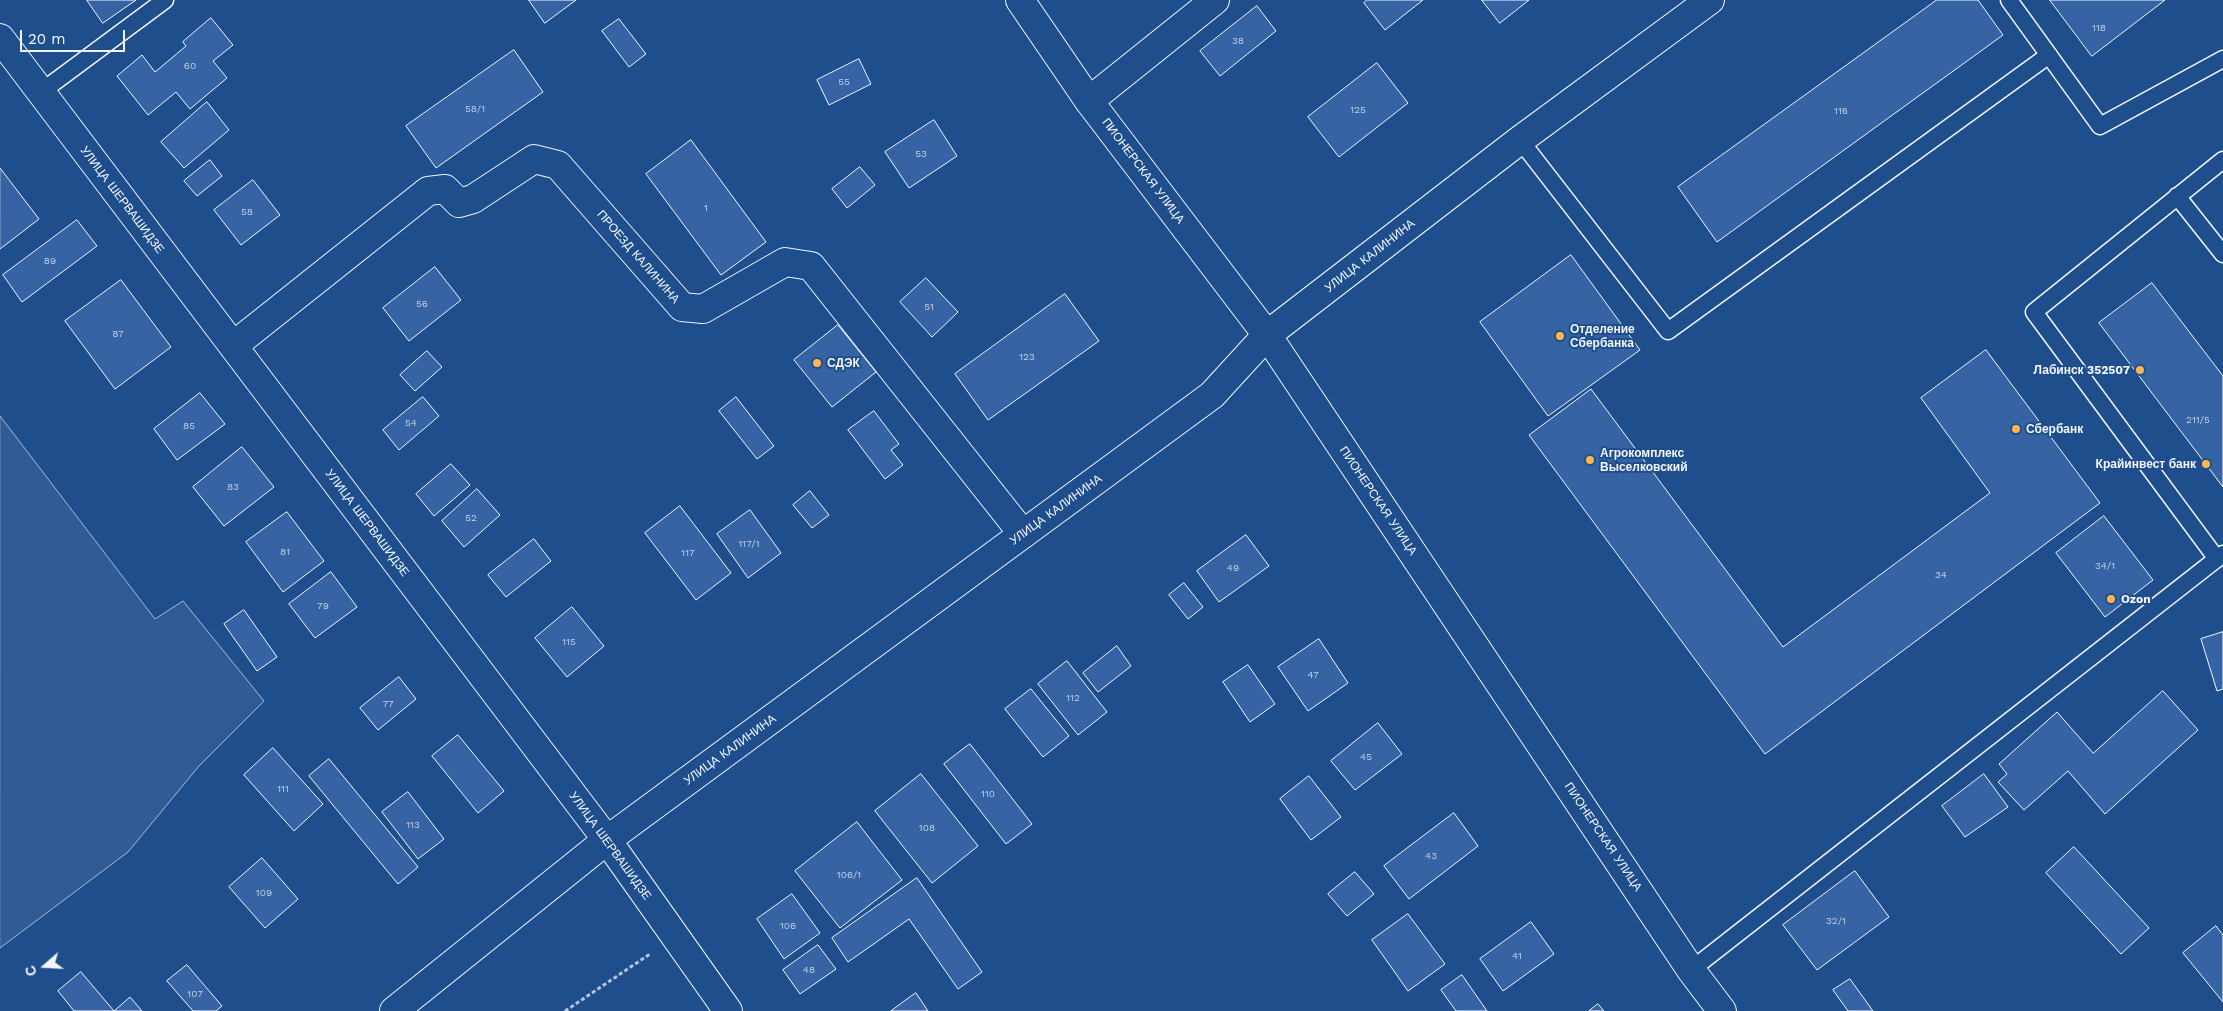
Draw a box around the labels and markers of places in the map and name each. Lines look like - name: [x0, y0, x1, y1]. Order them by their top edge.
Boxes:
- place label: Отделение Сбербанка: [1570, 322, 1635, 350]
- marker: Отделение Сбербанка: [1554, 330, 1566, 342]
- place label: СДЭК: [827, 356, 860, 370]
- marker: СДЭК: [811, 357, 823, 369]
- place label: Лабинск 352507: [2033, 363, 2130, 377]
- marker: Лабинск 352507: [2134, 364, 2146, 376]
- place label: Сбербанк: [2026, 422, 2083, 436]
- marker: Сбербанк: [2010, 423, 2022, 435]
- place label: Агрокомплекс Выселковский: [1600, 446, 1688, 474]
- marker: Агрокомплекс Выселковский: [1584, 454, 1596, 466]
- place label: Крайинвест банк: [2096, 457, 2196, 471]
- marker: Крайинвест банк: [2200, 458, 2212, 470]
- place label: Ozon: [2121, 592, 2151, 606]
- marker: Ozon: [2105, 593, 2117, 605]

